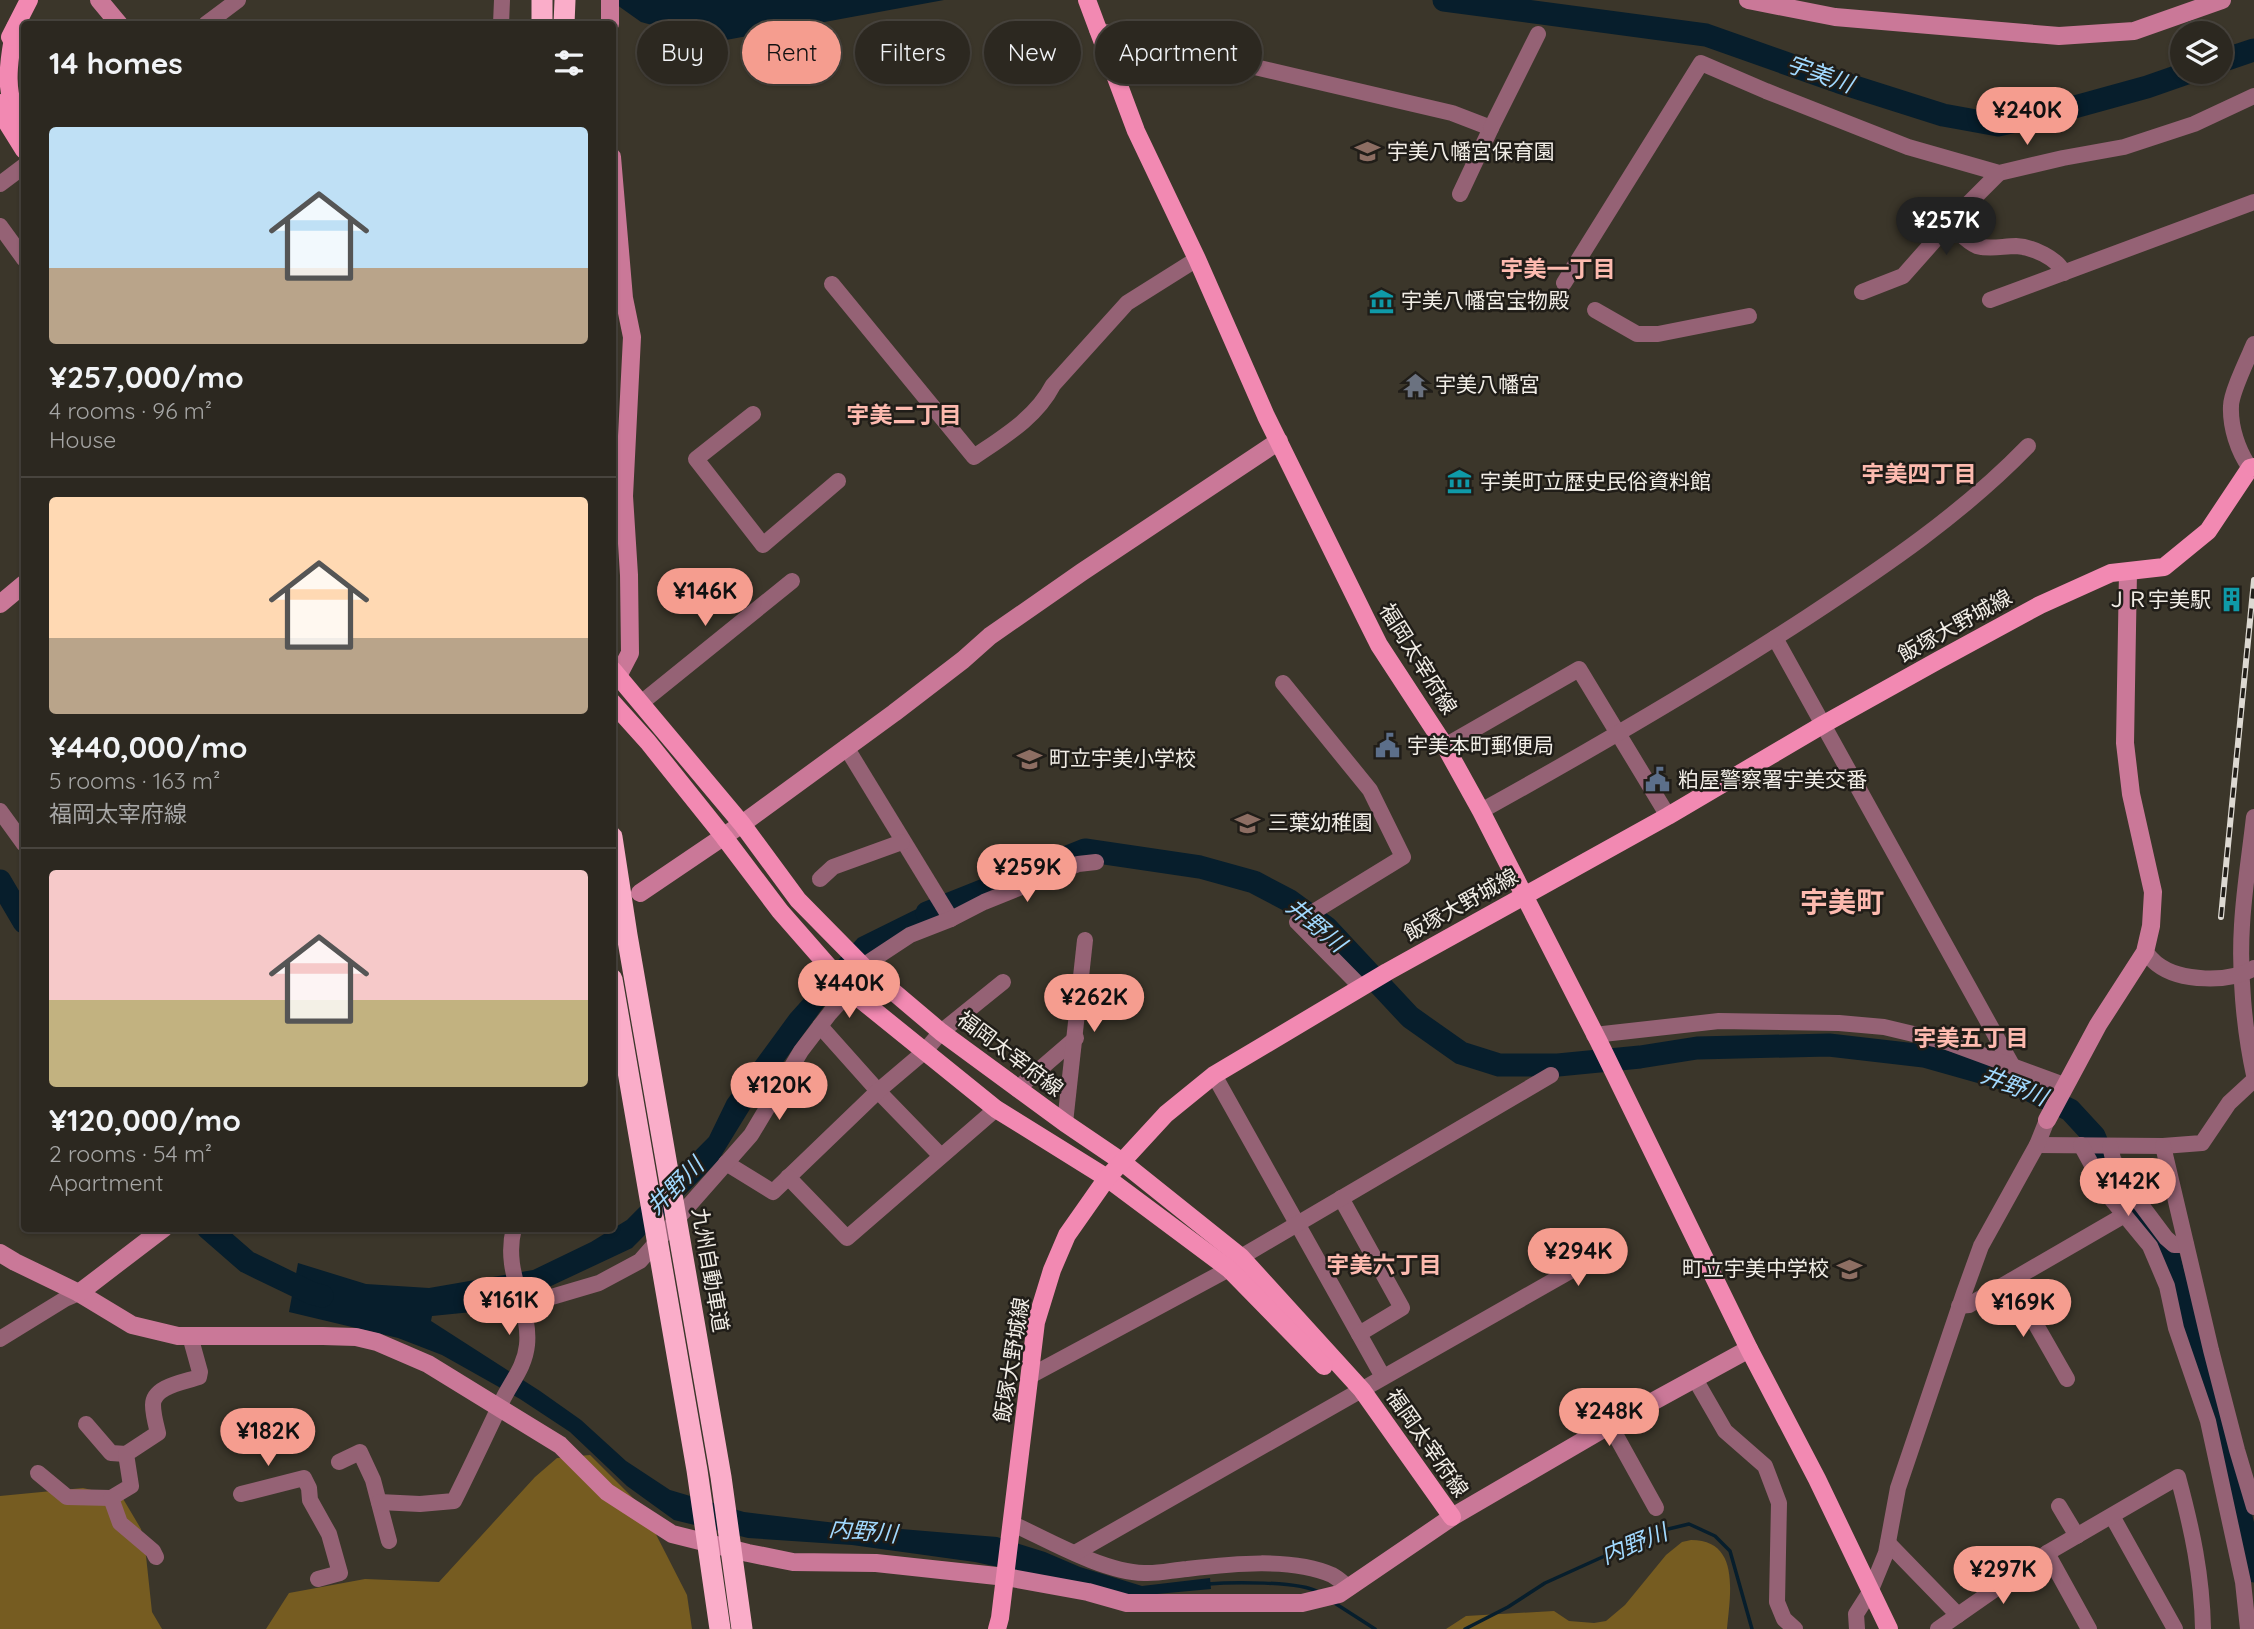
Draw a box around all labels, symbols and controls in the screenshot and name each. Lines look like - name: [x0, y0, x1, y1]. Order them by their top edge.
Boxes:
- chip: Buy: [637, 21, 728, 84]
- chip: Rent: [742, 21, 841, 84]
- chip: Filters: [855, 21, 970, 84]
- chip: New: [984, 21, 1081, 84]
- chip: Apartment: [1095, 21, 1262, 84]
- map controls: [2170, 21, 2233, 84]
- button: layers: [2170, 21, 2233, 84]
- text: 14 homes: [49, 44, 183, 82]
- icon: filters: [550, 44, 588, 82]
- water label: 宇美川: [1783, 49, 1860, 99]
- pin: ¥240K: [1978, 88, 2076, 147]
- text: ¥240K: [1992, 95, 2062, 124]
- school or university icon: 宇美八幡宮保育園: [1353, 138, 1381, 166]
- place label: 宇美八幡宮保育園: [1387, 138, 1555, 164]
- icon: home: [256, 173, 382, 299]
- pin: ¥257K: [1897, 198, 1995, 257]
- text: ¥257K: [1912, 205, 1980, 234]
- district label: 宇美一丁目: [1501, 254, 1616, 283]
- museum icon: 宇美八幡宮宝物殿: [1367, 287, 1395, 315]
- place label: 宇美八幡宮宝物殿: [1401, 287, 1569, 313]
- text: ¥257,000/mo: [49, 358, 244, 396]
- temple icon: 宇美八幡宮: [1401, 371, 1429, 399]
- place label: 宇美八幡宮: [1435, 371, 1540, 397]
- text: 4 rooms · 96 m²: [49, 396, 212, 425]
- district label: 宇美二丁目: [847, 400, 962, 429]
- text: House: [49, 425, 116, 454]
- district label: 宇美四丁目: [1862, 459, 1977, 488]
- museum icon: 宇美町立歴史民俗資料館: [1446, 468, 1474, 496]
- place label: 宇美町立歴史民俗資料館: [1480, 468, 1711, 494]
- icon: home: [256, 542, 382, 668]
- pin: ¥146K: [656, 568, 754, 628]
- text: ¥146K: [673, 576, 737, 605]
- street label: 飯塚大野城線: [1893, 583, 2016, 667]
- place label: ＪＲ宇美駅: [2106, 586, 2211, 612]
- building icon: ＪＲ宇美駅: [2217, 586, 2245, 614]
- street label: 福岡太宰府線: [1374, 598, 1463, 719]
- text: ¥440,000/mo: [49, 728, 248, 766]
- public building icon: 宇美本町郵便局: [1373, 732, 1401, 760]
- place label: 宇美本町郵便局: [1407, 732, 1554, 758]
- school or university icon: 町立宇美小学校: [1015, 745, 1043, 773]
- place label: 町立宇美小学校: [1049, 745, 1196, 771]
- text: 5 rooms · 163 m²: [49, 766, 220, 795]
- public building icon: 粕屋警察署宇美交番: [1644, 766, 1672, 794]
- place label: 粕屋警察署宇美交番: [1678, 766, 1867, 792]
- text: 福岡太宰府線: [49, 799, 187, 828]
- school or university icon: 三葉幼稚園: [1234, 809, 1262, 837]
- place label: 三葉幼稚園: [1268, 809, 1373, 835]
- pin: ¥259K: [978, 844, 1076, 904]
- text: ¥259K: [993, 852, 1061, 881]
- street label: 飯塚大野城線: [1399, 862, 1522, 946]
- district label: 宇美町: [1800, 884, 1884, 919]
- water label: 井野川: [1281, 891, 1354, 960]
- icon: home: [256, 916, 382, 1042]
- pin: ¥440K: [800, 960, 898, 1020]
- text: ¥440K: [814, 968, 884, 997]
- pin: ¥262K: [1045, 974, 1143, 1034]
- text: ¥262K: [1060, 982, 1128, 1011]
- street label: 福岡太宰府線: [952, 1005, 1069, 1101]
- district label: 宇美五丁目: [1914, 1023, 2029, 1052]
- water label: 井野川: [1977, 1060, 2054, 1113]
- pin: ¥120K: [730, 1062, 828, 1122]
- text: ¥120K: [747, 1070, 811, 1099]
- text: ¥120,000/mo: [49, 1101, 241, 1139]
- text: 2 rooms · 54 m²: [49, 1139, 212, 1168]
- water label: 井野川: [640, 1149, 711, 1220]
- pin: ¥142K: [2079, 1158, 2177, 1218]
- text: ¥142K: [2096, 1166, 2160, 1195]
- text: Apartment: [49, 1168, 163, 1197]
- street label: 九州自動車道: [687, 1206, 735, 1334]
- pin: ¥294K: [1529, 1228, 1627, 1288]
- text: ¥294K: [1544, 1236, 1612, 1265]
- district label: 宇美六丁目: [1327, 1250, 1442, 1279]
- place label: 町立宇美中学校: [1682, 1255, 1829, 1281]
- school or university icon: 町立宇美中学校: [1835, 1255, 1863, 1283]
- pin: ¥161K: [460, 1278, 558, 1337]
- pin: ¥169K: [1974, 1280, 2072, 1339]
- text: ¥161K: [480, 1285, 538, 1314]
- text: ¥169K: [1991, 1287, 2055, 1316]
- street label: 飯塚大野城線: [988, 1296, 1034, 1424]
- street label: 福岡太宰府線: [1381, 1383, 1475, 1501]
- pin: ¥248K: [1560, 1388, 1658, 1448]
- text: ¥248K: [1575, 1396, 1643, 1425]
- pin: ¥182K: [219, 1408, 317, 1468]
- text: ¥182K: [236, 1416, 300, 1445]
- water label: 内野川: [827, 1513, 902, 1548]
- water label: 内野川: [1596, 1516, 1674, 1570]
- pin: ¥297K: [1954, 1546, 2052, 1606]
- text: ¥297K: [1970, 1554, 2036, 1583]

